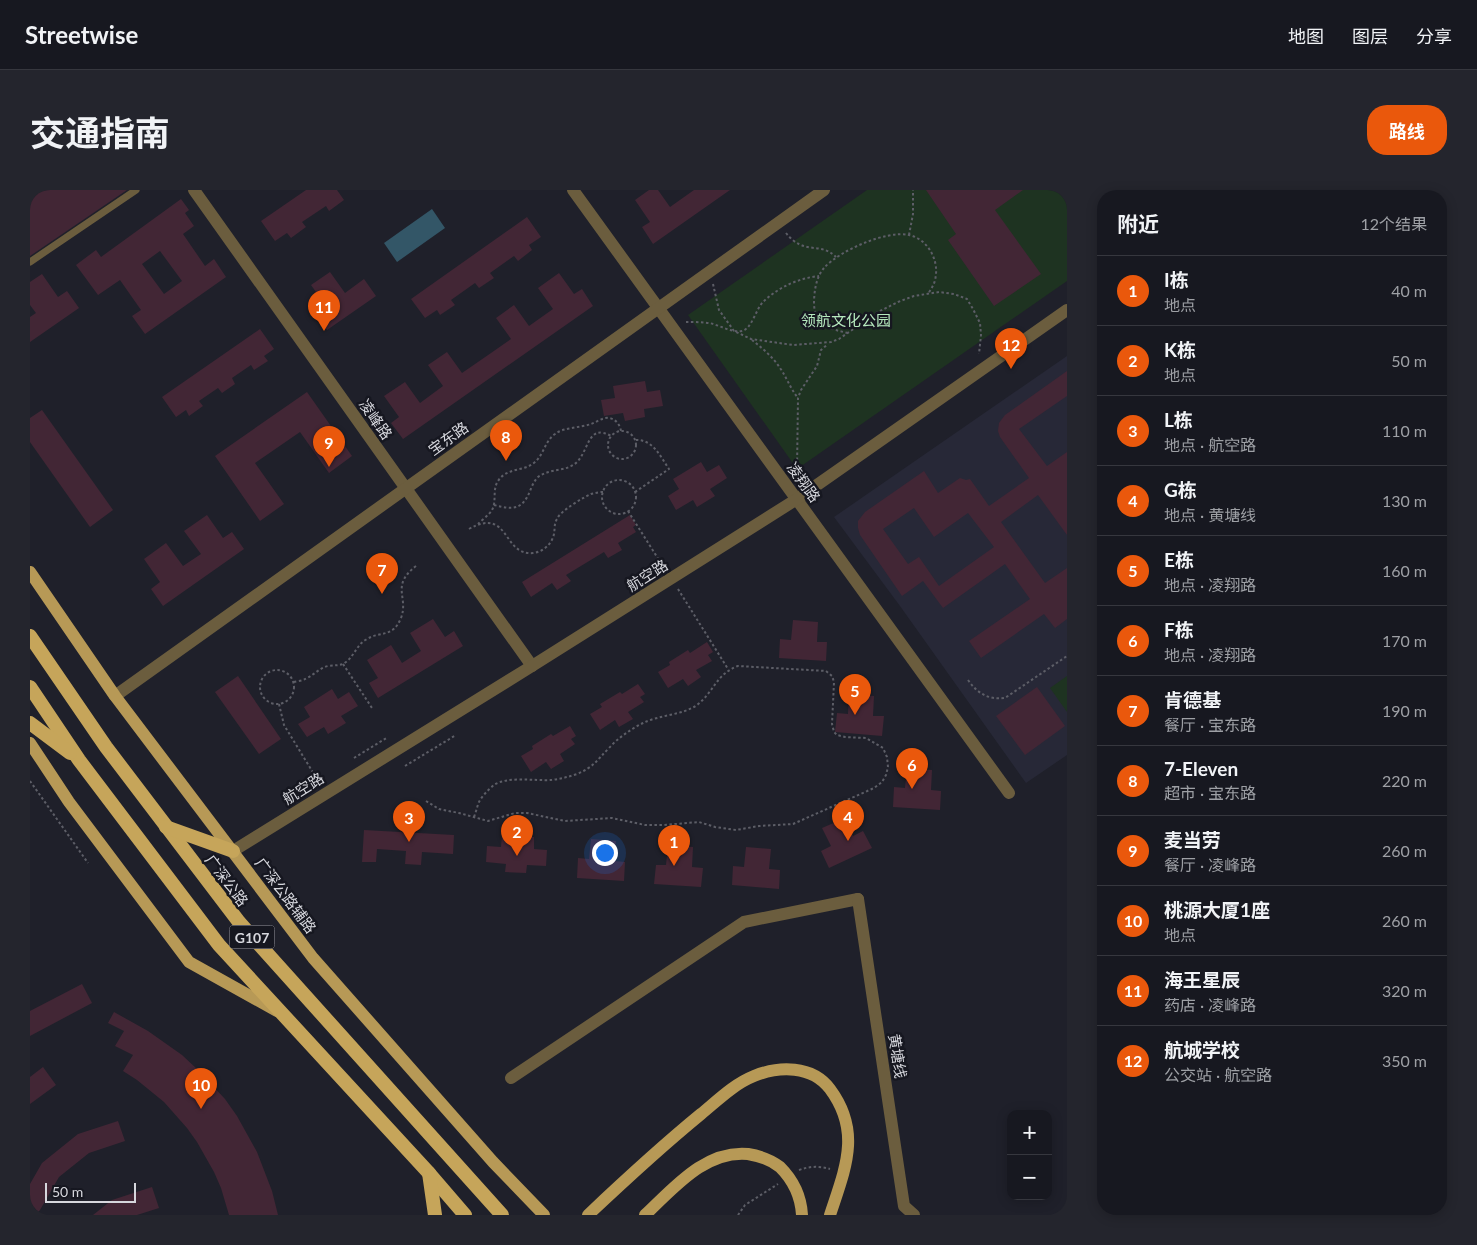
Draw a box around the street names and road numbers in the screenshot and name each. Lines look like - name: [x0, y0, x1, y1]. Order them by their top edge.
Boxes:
- street label: 凌峰路: [356, 395, 396, 443]
- street label: 宝东路: [425, 417, 471, 459]
- street label: 凌翔路: [783, 459, 825, 505]
- street label: 航空路: [623, 555, 671, 595]
- street label: 航空路: [279, 768, 327, 808]
- street label: 广深公路: [202, 851, 252, 909]
- street label: 广深公路辅路: [252, 854, 320, 936]
- road number: G107: [230, 926, 274, 949]
- street label: 黄塘线: [886, 1032, 910, 1080]

